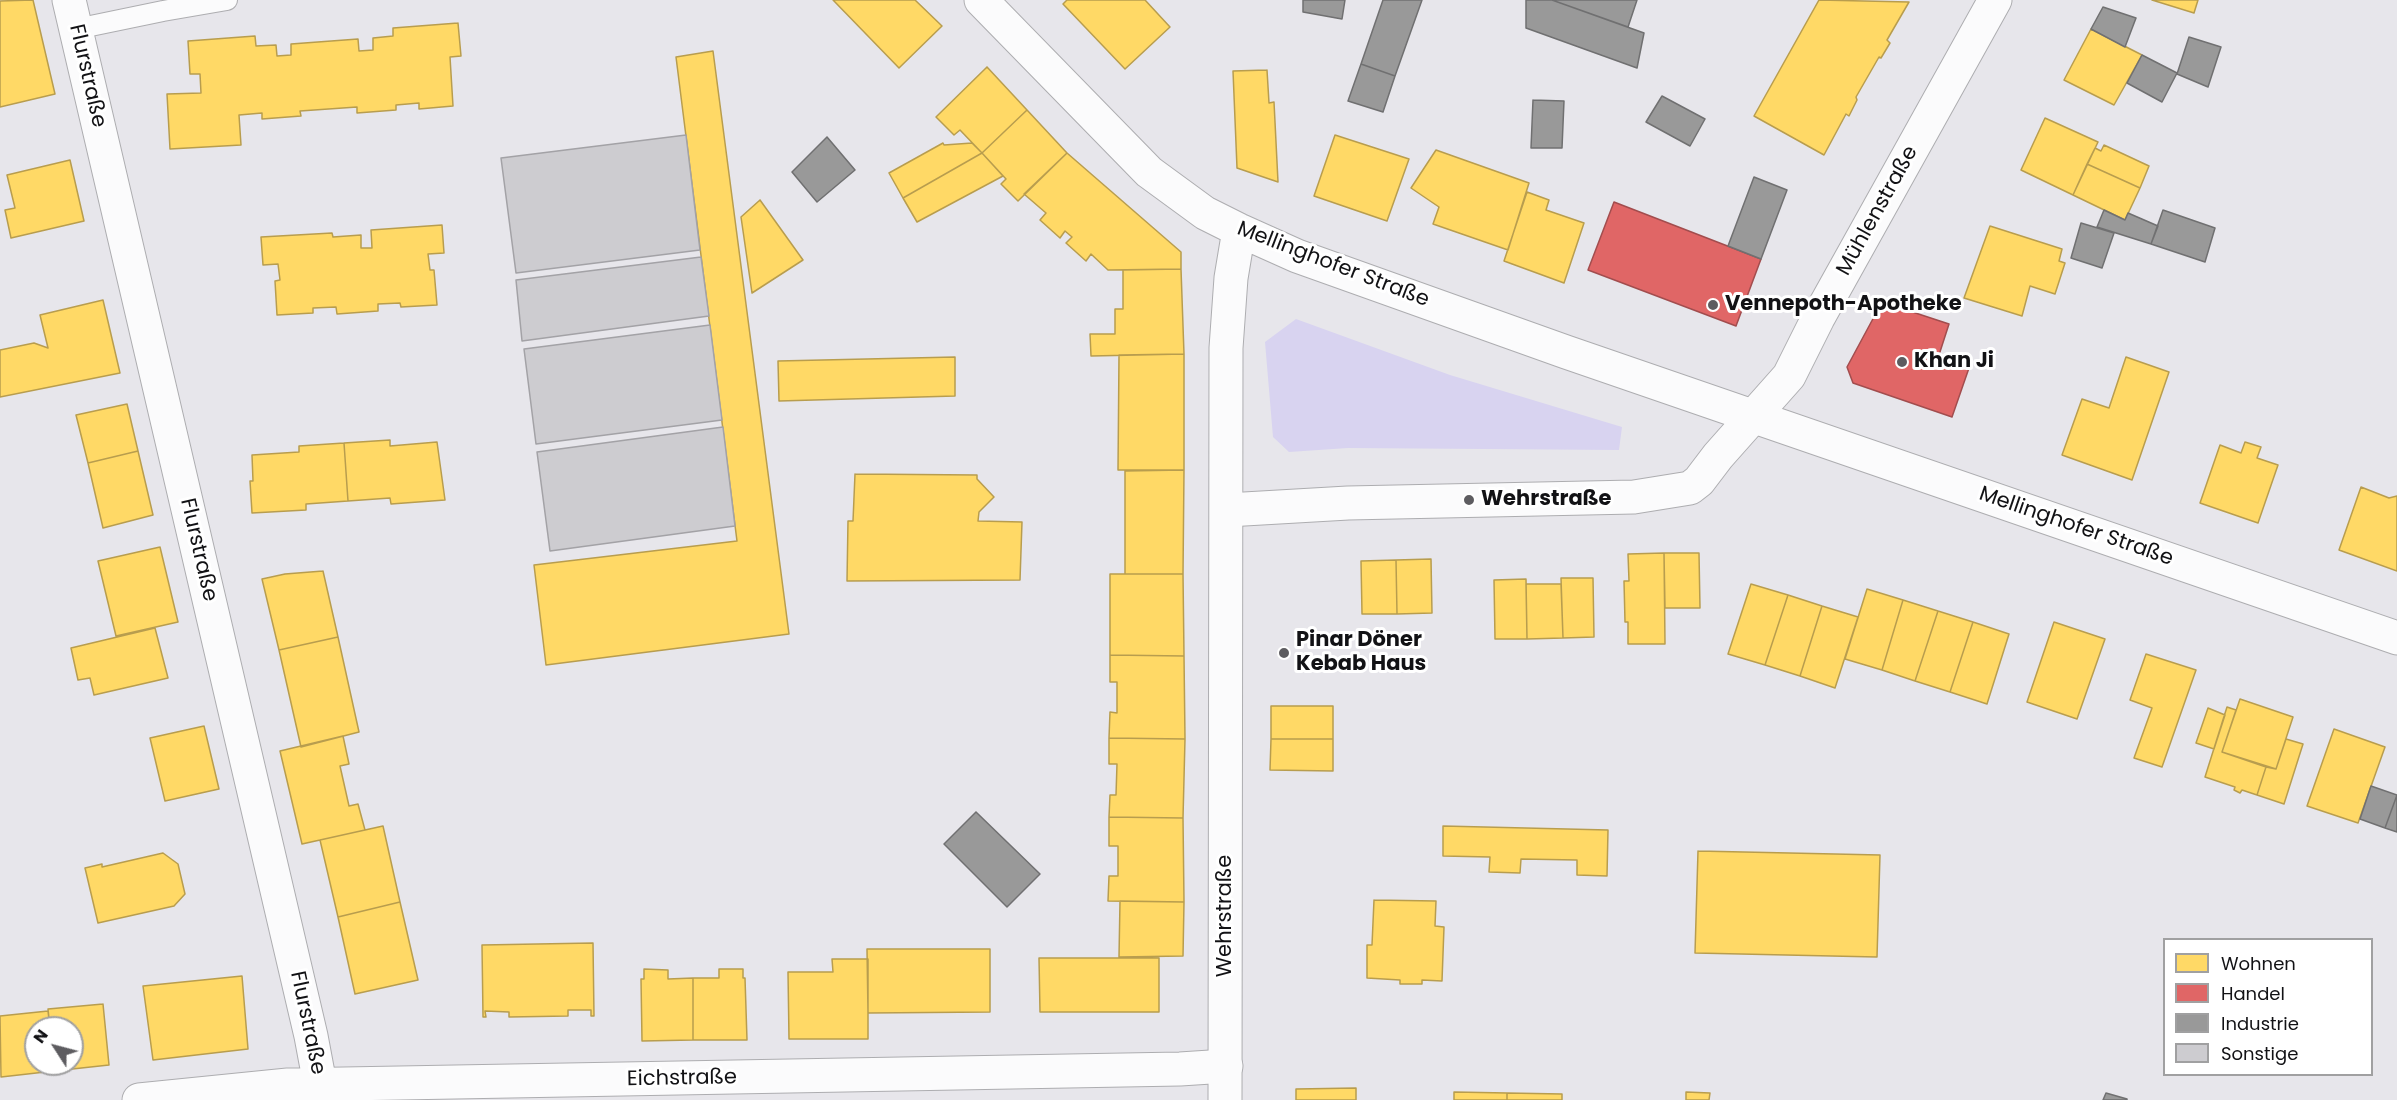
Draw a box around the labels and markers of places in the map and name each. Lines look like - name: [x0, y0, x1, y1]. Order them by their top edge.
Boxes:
- place label: Vennepoth-Apotheke: [1725, 292, 1962, 318]
- marker: Vennepoth-Apotheke: [1706, 298, 1720, 312]
- place label: Khan Ji: [1914, 349, 1994, 375]
- marker: Khan Ji: [1895, 355, 1909, 369]
- place label: Wehrstraße: [1481, 487, 1612, 513]
- marker: Wehrstraße: [1462, 493, 1476, 507]
- place label: Pinar Döner Kebab Haus: [1296, 628, 1426, 678]
- marker: Pinar Döner Kebab Haus: [1277, 646, 1291, 660]

